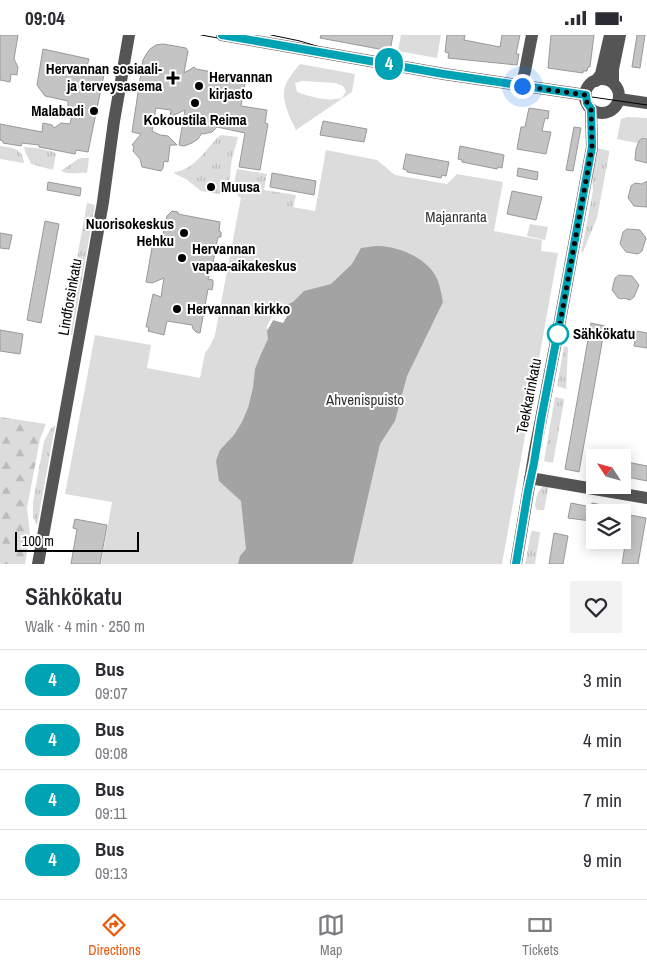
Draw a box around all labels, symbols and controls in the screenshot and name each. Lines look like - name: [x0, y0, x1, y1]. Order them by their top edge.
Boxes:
- text: 09:04: [25, 5, 65, 31]
- line badge: 4: [373, 48, 405, 80]
- text: 4: [385, 51, 393, 76]
- place label: Hervannan sosiaali- ja terveysasema: [46, 58, 162, 96]
- place label: Hervannan kirjasto: [209, 66, 273, 104]
- marker: Hervannan sosiaali- ja terveysasema: [166, 71, 180, 85]
- your location: [510, 74, 535, 99]
- marker: Hervannan kirjasto: [193, 80, 205, 92]
- marker: Kokoustila Reima: [189, 97, 201, 109]
- place label: Malabadi: [31, 100, 84, 121]
- marker: Malabadi: [88, 105, 100, 117]
- place label: Kokoustila Reima: [143, 109, 247, 130]
- place label: Muusa: [221, 176, 260, 197]
- marker: Muusa: [205, 181, 217, 193]
- park label: Majanranta: [425, 206, 487, 227]
- place label: Nuorisokeskus Hehku: [86, 213, 174, 251]
- marker: Nuorisokeskus Hehku: [178, 227, 190, 239]
- place label: Hervannan vapaa-aikakeskus: [192, 238, 297, 276]
- marker: Hervannan vapaa-aikakeskus: [176, 252, 188, 264]
- street label: Lindforsinkatu: [52, 257, 87, 337]
- place label: Hervannan kirkko: [187, 298, 290, 319]
- marker: Hervannan kirkko: [171, 303, 183, 315]
- marker: Sähkökatu: [547, 323, 569, 345]
- place label: Sähkökatu: [573, 323, 635, 344]
- street label: Teekkarinkatu: [511, 356, 546, 435]
- park label: Ahvenispuisto: [325, 389, 404, 410]
- north arrow: [586, 449, 631, 494]
- map controls: [586, 449, 631, 549]
- button: layers: [586, 504, 631, 549]
- scale bar: [15, 529, 139, 552]
- text: 100 m: [22, 532, 54, 550]
- text: Sähkökatu: [25, 580, 122, 612]
- button: heart: [570, 581, 622, 633]
- text: Walk · 4 min · 250 m: [25, 615, 145, 637]
- text: Bus: [95, 656, 124, 682]
- text: 4: [48, 667, 57, 692]
- text: 3 min: [583, 667, 622, 693]
- text: 09:07: [95, 682, 128, 704]
- text: Bus: [95, 716, 124, 742]
- text: 4: [48, 727, 57, 752]
- text: 4 min: [583, 727, 622, 753]
- text: 09:08: [95, 742, 128, 764]
- text: Bus: [95, 776, 124, 802]
- text: 4: [48, 787, 57, 812]
- text: 7 min: [583, 787, 622, 813]
- text: 09:11: [95, 802, 127, 824]
- text: Bus: [95, 836, 124, 862]
- text: 4: [48, 847, 57, 872]
- text: 9 min: [583, 847, 622, 873]
- text: 09:13: [95, 862, 128, 884]
- tab: Directions: [88, 911, 141, 959]
- tab: Map: [317, 911, 345, 959]
- tab: Tickets: [522, 911, 559, 959]

